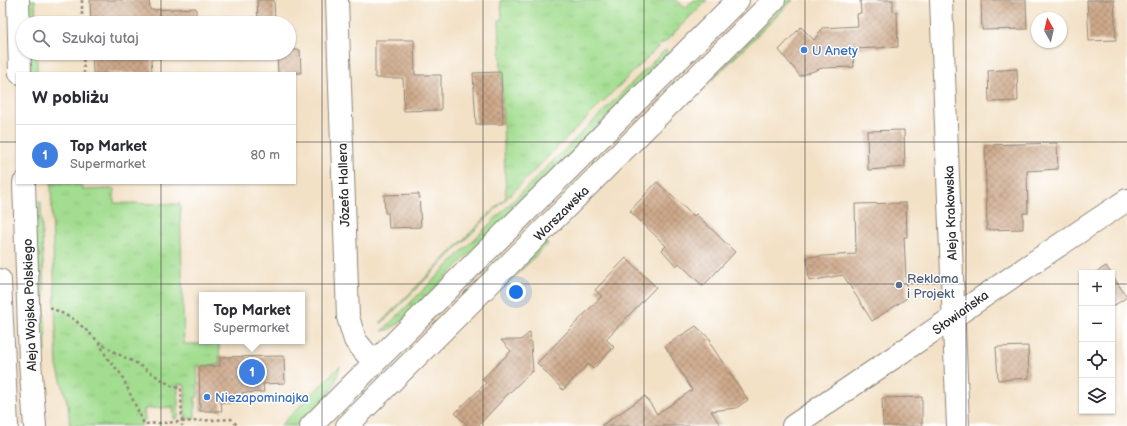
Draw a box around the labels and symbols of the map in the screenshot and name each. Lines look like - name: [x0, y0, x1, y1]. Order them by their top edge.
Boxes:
- north arrow: [1031, 12, 1067, 48]
- place label: U Anety: [812, 43, 858, 59]
- marker: U Anety: [799, 45, 809, 55]
- street label: Józefa Hallera: [335, 143, 353, 227]
- street label: Aleja Krakowska: [941, 165, 961, 261]
- street label: Warszawska: [531, 183, 593, 245]
- street label: Aleja Wojska Polskiego: [20, 238, 40, 372]
- place label: Reklama i Projekt: [907, 271, 959, 302]
- marker: Reklama i Projekt: [894, 280, 904, 290]
- your location: [506, 282, 526, 302]
- street label: Słowiańska: [929, 287, 992, 338]
- pin: 1: [239, 357, 265, 387]
- place label: Niezapominajka: [215, 390, 309, 406]
- marker: Niezapominajka: [202, 392, 212, 402]

